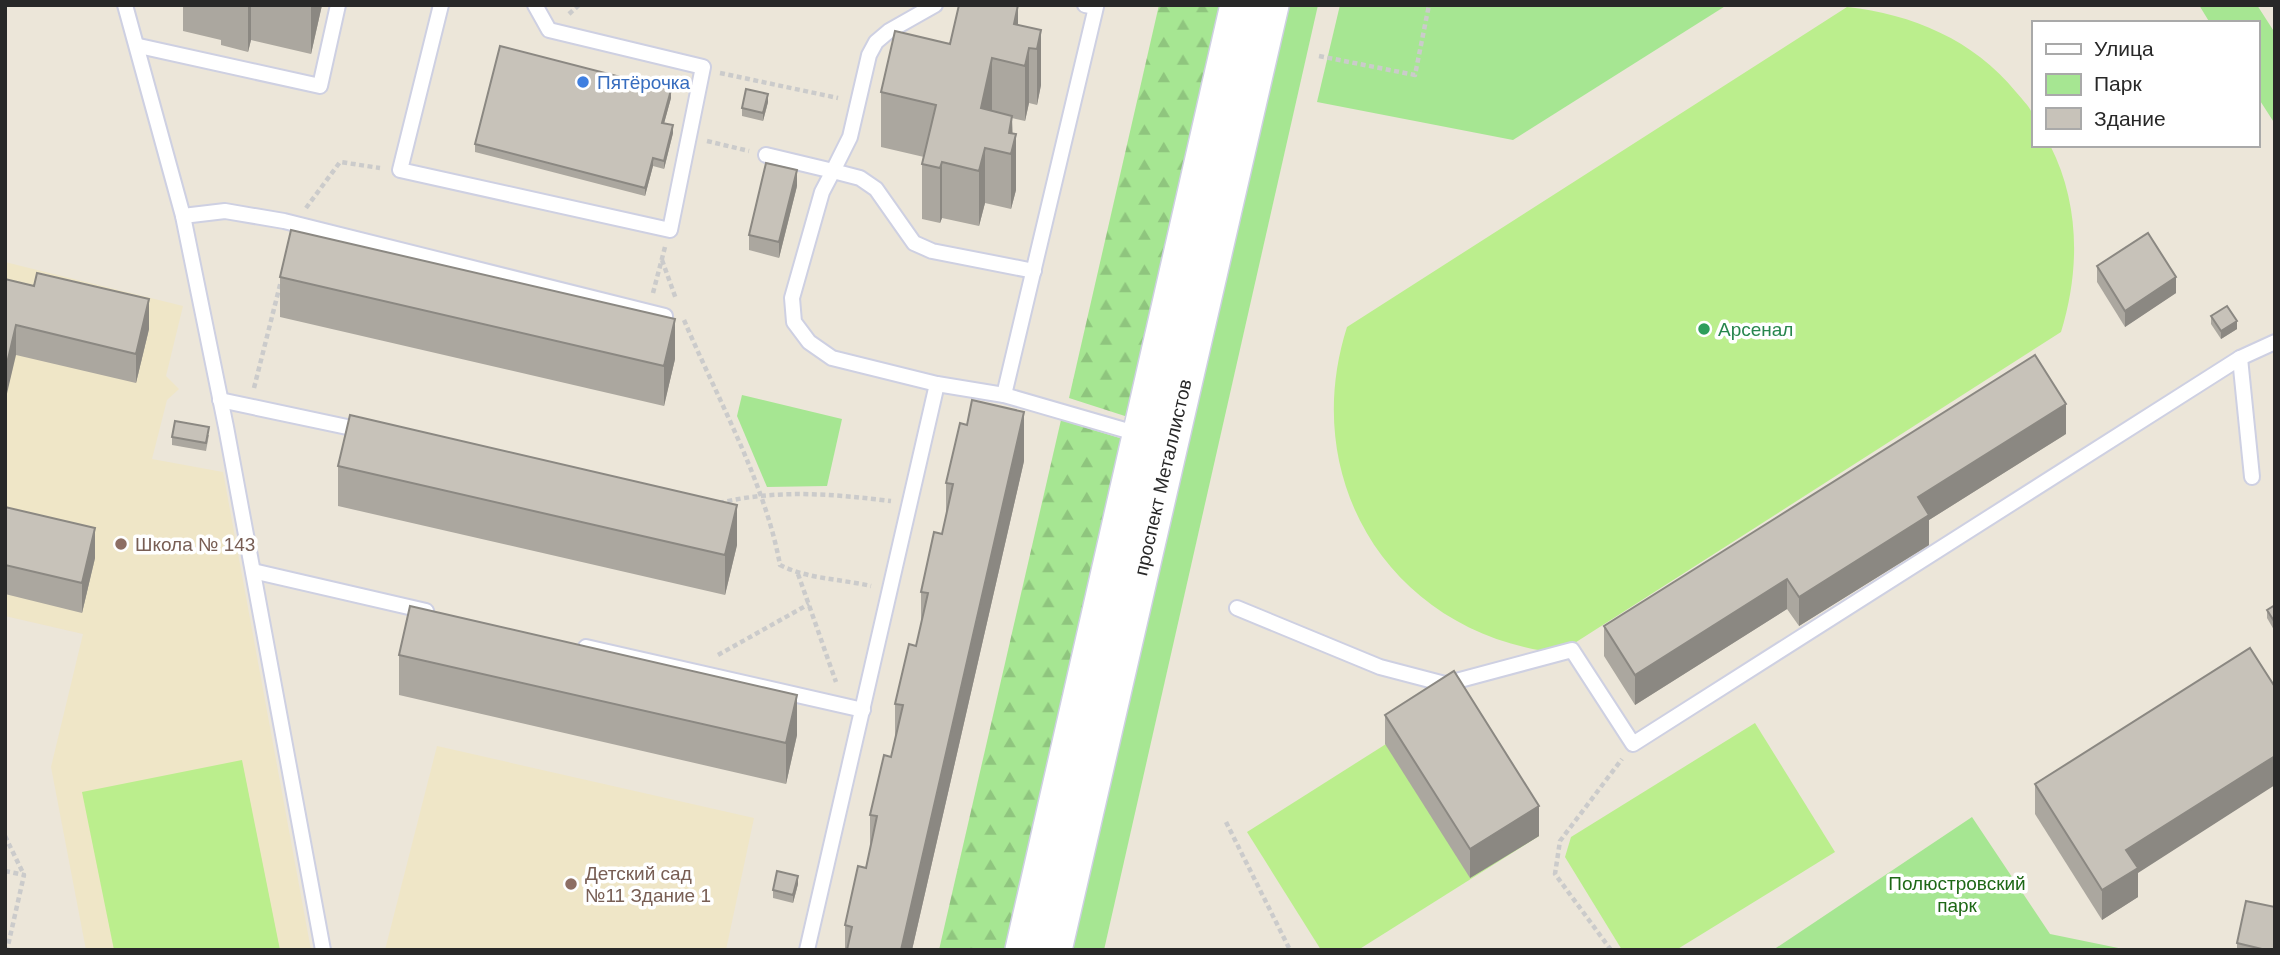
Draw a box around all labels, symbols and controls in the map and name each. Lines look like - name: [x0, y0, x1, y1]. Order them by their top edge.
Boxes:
- legend: [2032, 21, 2259, 147]
- text: Улица: [2094, 37, 2154, 60]
- place label: Пятёрочка: [597, 72, 691, 93]
- text: Парк: [2094, 72, 2142, 95]
- marker: Пятёрочка: [575, 74, 591, 90]
- text: Здание: [2094, 107, 2166, 130]
- place label: Арсенал: [1718, 319, 1793, 340]
- marker: Арсенал: [1696, 321, 1712, 337]
- street label: проспект Металлистов: [1130, 377, 1195, 578]
- place label: Школа № 143: [135, 534, 255, 555]
- marker: Школа № 143: [113, 536, 129, 552]
- place label: Детский сад №11 Здание 1: [585, 863, 711, 906]
- park label: Полюстровский парк: [1888, 873, 2026, 916]
- marker: Детский сад №11 Здание 1: [563, 876, 579, 892]

